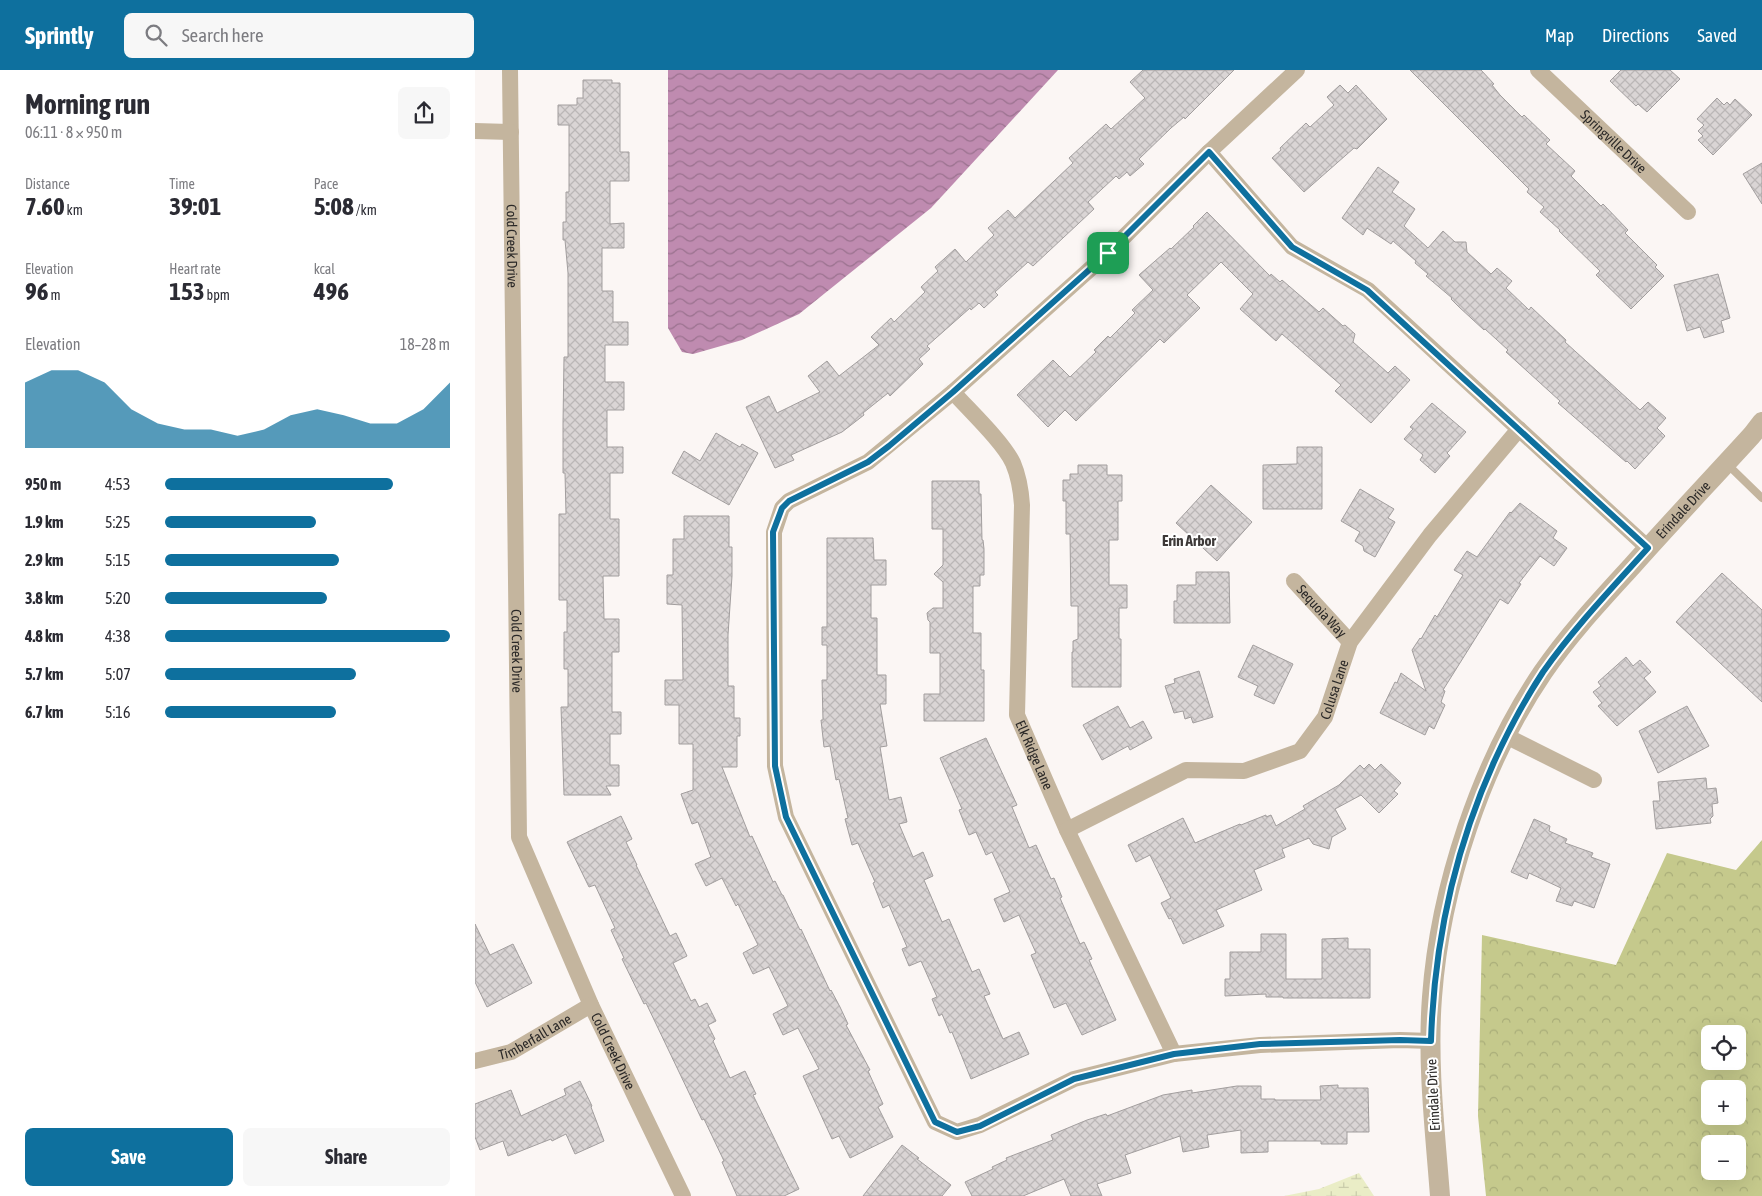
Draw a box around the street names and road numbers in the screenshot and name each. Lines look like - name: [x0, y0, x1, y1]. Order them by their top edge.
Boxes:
- street label: Springville Drive: [1577, 107, 1650, 176]
- street label: Cold Creek Drive: [504, 204, 521, 288]
- street label: Erindale Drive: [1653, 478, 1714, 542]
- street label: Sequoia Way: [1294, 582, 1350, 641]
- street label: Cold Creek Drive: [508, 609, 525, 693]
- street label: Colusa Lane: [1317, 658, 1352, 721]
- street label: Elk Ridge Lane: [1012, 718, 1056, 792]
- street label: Timberfall Lane: [497, 1010, 574, 1063]
- street label: Cold Creek Drive: [588, 1010, 639, 1092]
- street label: Erindale Drive: [1423, 1058, 1443, 1132]

